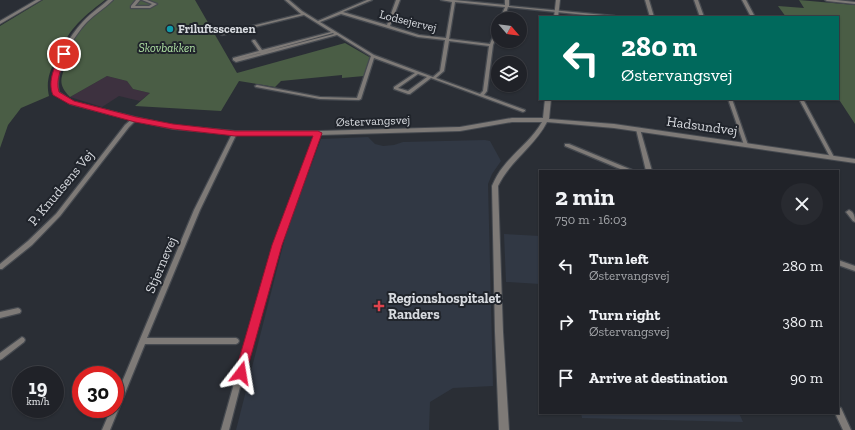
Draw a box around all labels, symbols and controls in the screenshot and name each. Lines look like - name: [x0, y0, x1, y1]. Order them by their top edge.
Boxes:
- street label: Lodsejervej: [378, 7, 438, 36]
- north arrow: [491, 12, 527, 48]
- map controls: [491, 12, 527, 92]
- place label: Friluftsscenen: [178, 22, 256, 36]
- marker: Friluftsscenen: [165, 24, 175, 34]
- text: 280 m: [621, 30, 697, 63]
- icon: left: [555, 32, 607, 84]
- pin: [47, 37, 81, 71]
- park label: Skovbakken: [139, 41, 195, 55]
- icon: arrive: [53, 43, 75, 65]
- button: layers: [491, 56, 527, 92]
- text: Østervangsvej: [621, 64, 733, 86]
- street label: Østervangsvej: [336, 113, 410, 130]
- street label: Hadsundvej: [665, 113, 739, 139]
- street label: P. Knudsens Vej: [24, 147, 98, 229]
- text: 2 min: [555, 182, 615, 211]
- button: close: [781, 183, 823, 225]
- text: 750 m · 16:03: [555, 212, 627, 227]
- street label: Stjernevej: [141, 234, 181, 296]
- text: Turn left: [589, 250, 649, 268]
- icon: left: [555, 255, 577, 277]
- text: 280 m: [782, 257, 823, 275]
- text: Østervangsvej: [589, 268, 670, 283]
- place label: Regionshospitalet Randers: [388, 290, 501, 323]
- marker: Regionshospitalet Randers: [373, 300, 385, 312]
- text: Turn right: [589, 306, 660, 324]
- icon: right: [555, 311, 577, 333]
- text: 380 m: [783, 313, 823, 331]
- text: Østervangsvej: [589, 324, 670, 339]
- position arrow: [220, 352, 262, 394]
- speed limit sign: 30: [72, 366, 124, 418]
- icon: arrive: [555, 367, 577, 389]
- text: Arrive at destination: [589, 369, 728, 387]
- text: 90 m: [790, 369, 823, 387]
- text: 19: [29, 375, 47, 399]
- text: km/h: [27, 396, 49, 408]

